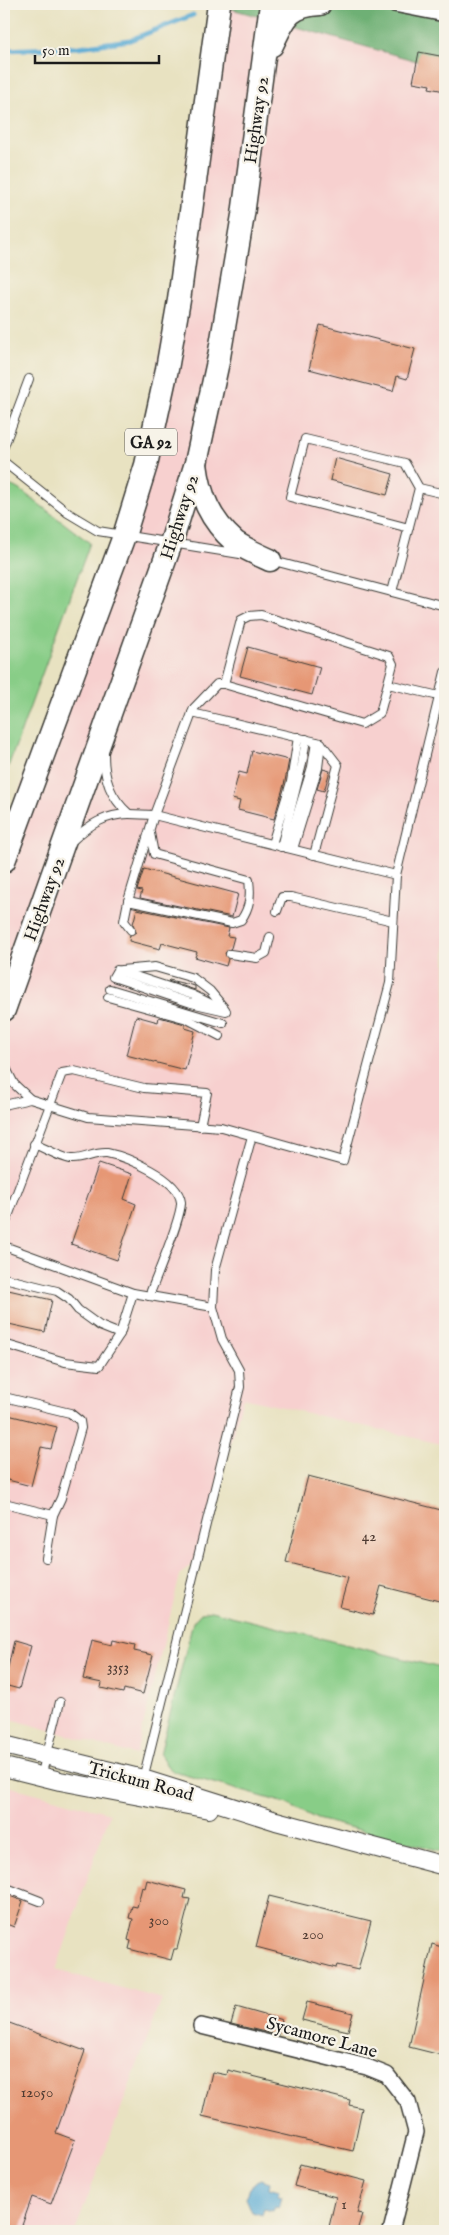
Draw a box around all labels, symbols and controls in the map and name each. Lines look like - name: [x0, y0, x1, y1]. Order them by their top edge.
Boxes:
- scale bar: [35, 32, 159, 64]
- text: 50 m: [42, 41, 70, 60]
- street label: Highway 92: [240, 75, 275, 165]
- road number: GA 92: [125, 428, 177, 456]
- street label: Highway 92: [156, 472, 205, 563]
- street label: Highway 92: [20, 854, 71, 945]
- house number: 42: [362, 1527, 376, 1546]
- house number: 3353: [107, 1658, 129, 1677]
- street label: Trickum Road: [85, 1757, 196, 1808]
- house number: 300: [149, 1911, 169, 1930]
- house number: 200: [302, 1925, 324, 1944]
- street label: Sycamore Lane: [264, 2013, 380, 2064]
- house number: 12050: [21, 2083, 53, 2102]
- house number: 1: [341, 2195, 347, 2214]

